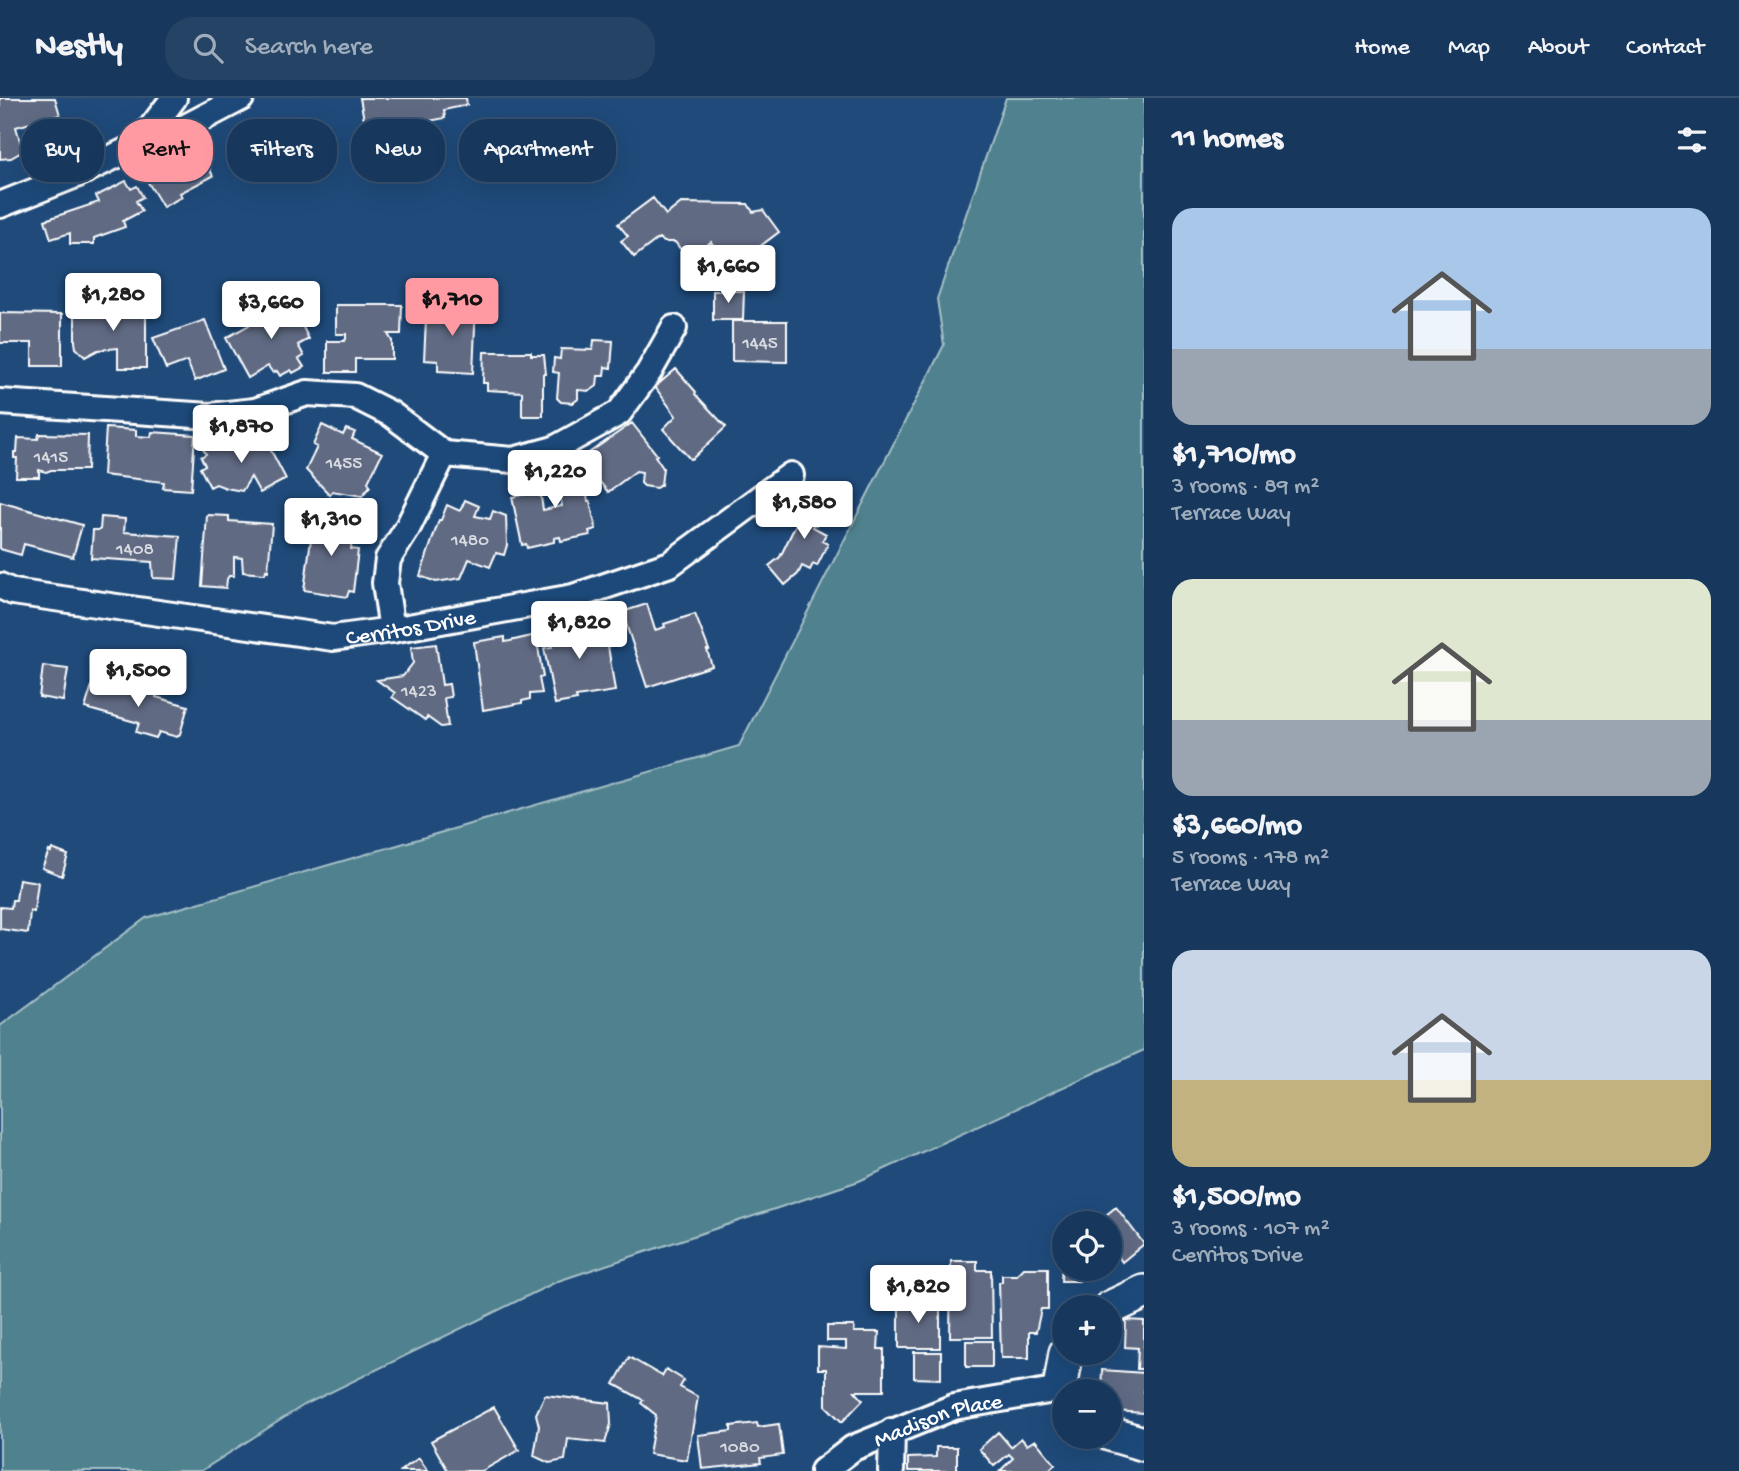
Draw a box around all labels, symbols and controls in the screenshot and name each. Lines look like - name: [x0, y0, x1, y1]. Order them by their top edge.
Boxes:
- search box: [165, 17, 655, 80]
- text: Nestly: [35, 29, 123, 67]
- icon: search: [189, 29, 227, 67]
- text: Search here: [245, 33, 373, 64]
- text: Home: [1354, 34, 1410, 63]
- text: Map: [1448, 34, 1490, 63]
- text: About: [1528, 34, 1588, 63]
- text: Contact: [1626, 34, 1704, 63]
- chip: Buy: [21, 119, 104, 182]
- chip: Rent: [118, 119, 213, 182]
- chip: Filters: [227, 119, 337, 182]
- chip: New: [351, 119, 445, 182]
- chip: Apartment: [459, 119, 616, 182]
- icon: filters: [1673, 121, 1711, 159]
- text: 11 homes: [1172, 123, 1283, 158]
- pin: $1,660: [671, 246, 785, 305]
- icon: home: [1379, 253, 1505, 379]
- text: $1,660: [696, 254, 760, 281]
- pin: $1,280: [56, 274, 170, 333]
- pin: $1,710: [395, 278, 509, 338]
- text: $1,280: [81, 282, 145, 309]
- pin: $3,660: [214, 282, 328, 341]
- text: $1,710: [421, 287, 483, 314]
- text: $3,660: [238, 290, 304, 317]
- house number: 1445: [741, 333, 778, 356]
- pin: $1,870: [184, 406, 298, 465]
- text: $1,870: [209, 414, 273, 441]
- text: $1,710/mo: [1172, 439, 1296, 474]
- house number: 1415: [33, 447, 68, 470]
- pin: $1,220: [498, 450, 612, 510]
- house number: 1455: [325, 453, 362, 476]
- text: $1,220: [524, 459, 586, 486]
- text: 3 rooms · 89 m²: [1172, 474, 1319, 501]
- pin: $1,580: [747, 482, 861, 541]
- text: $1,580: [772, 490, 836, 517]
- pin: $1,310: [274, 498, 388, 558]
- text: Terrace Way: [1172, 501, 1291, 528]
- text: $1,310: [300, 507, 362, 534]
- house number: 1480: [450, 530, 489, 553]
- house number: 1408: [115, 539, 154, 562]
- pin: $1,820: [522, 602, 636, 661]
- street label: Cerritos Drive: [344, 605, 479, 653]
- text: $1,820: [547, 610, 611, 637]
- icon: home: [1379, 624, 1505, 750]
- pin: $1,500: [81, 650, 195, 709]
- text: $1,500: [105, 658, 171, 685]
- house number: 1423: [400, 681, 437, 704]
- text: $3,660/mo: [1172, 810, 1302, 845]
- text: 5 rooms · 178 m²: [1172, 845, 1329, 872]
- text: Terrace Way: [1172, 872, 1291, 899]
- icon: home: [1379, 995, 1505, 1121]
- text: $1,500/mo: [1172, 1181, 1301, 1216]
- map controls: [1052, 1211, 1122, 1449]
- button: locate: [1052, 1211, 1122, 1281]
- text: 3 rooms · 107 m²: [1172, 1216, 1330, 1243]
- text: Cerritos Drive: [1172, 1243, 1303, 1270]
- pin: $1,820: [861, 1266, 975, 1325]
- text: $1,820: [886, 1274, 950, 1301]
- button: +: [1052, 1295, 1122, 1365]
- button: −: [1052, 1379, 1122, 1449]
- street label: Madison Place: [871, 1389, 1006, 1455]
- house number: 1080: [719, 1437, 760, 1460]

